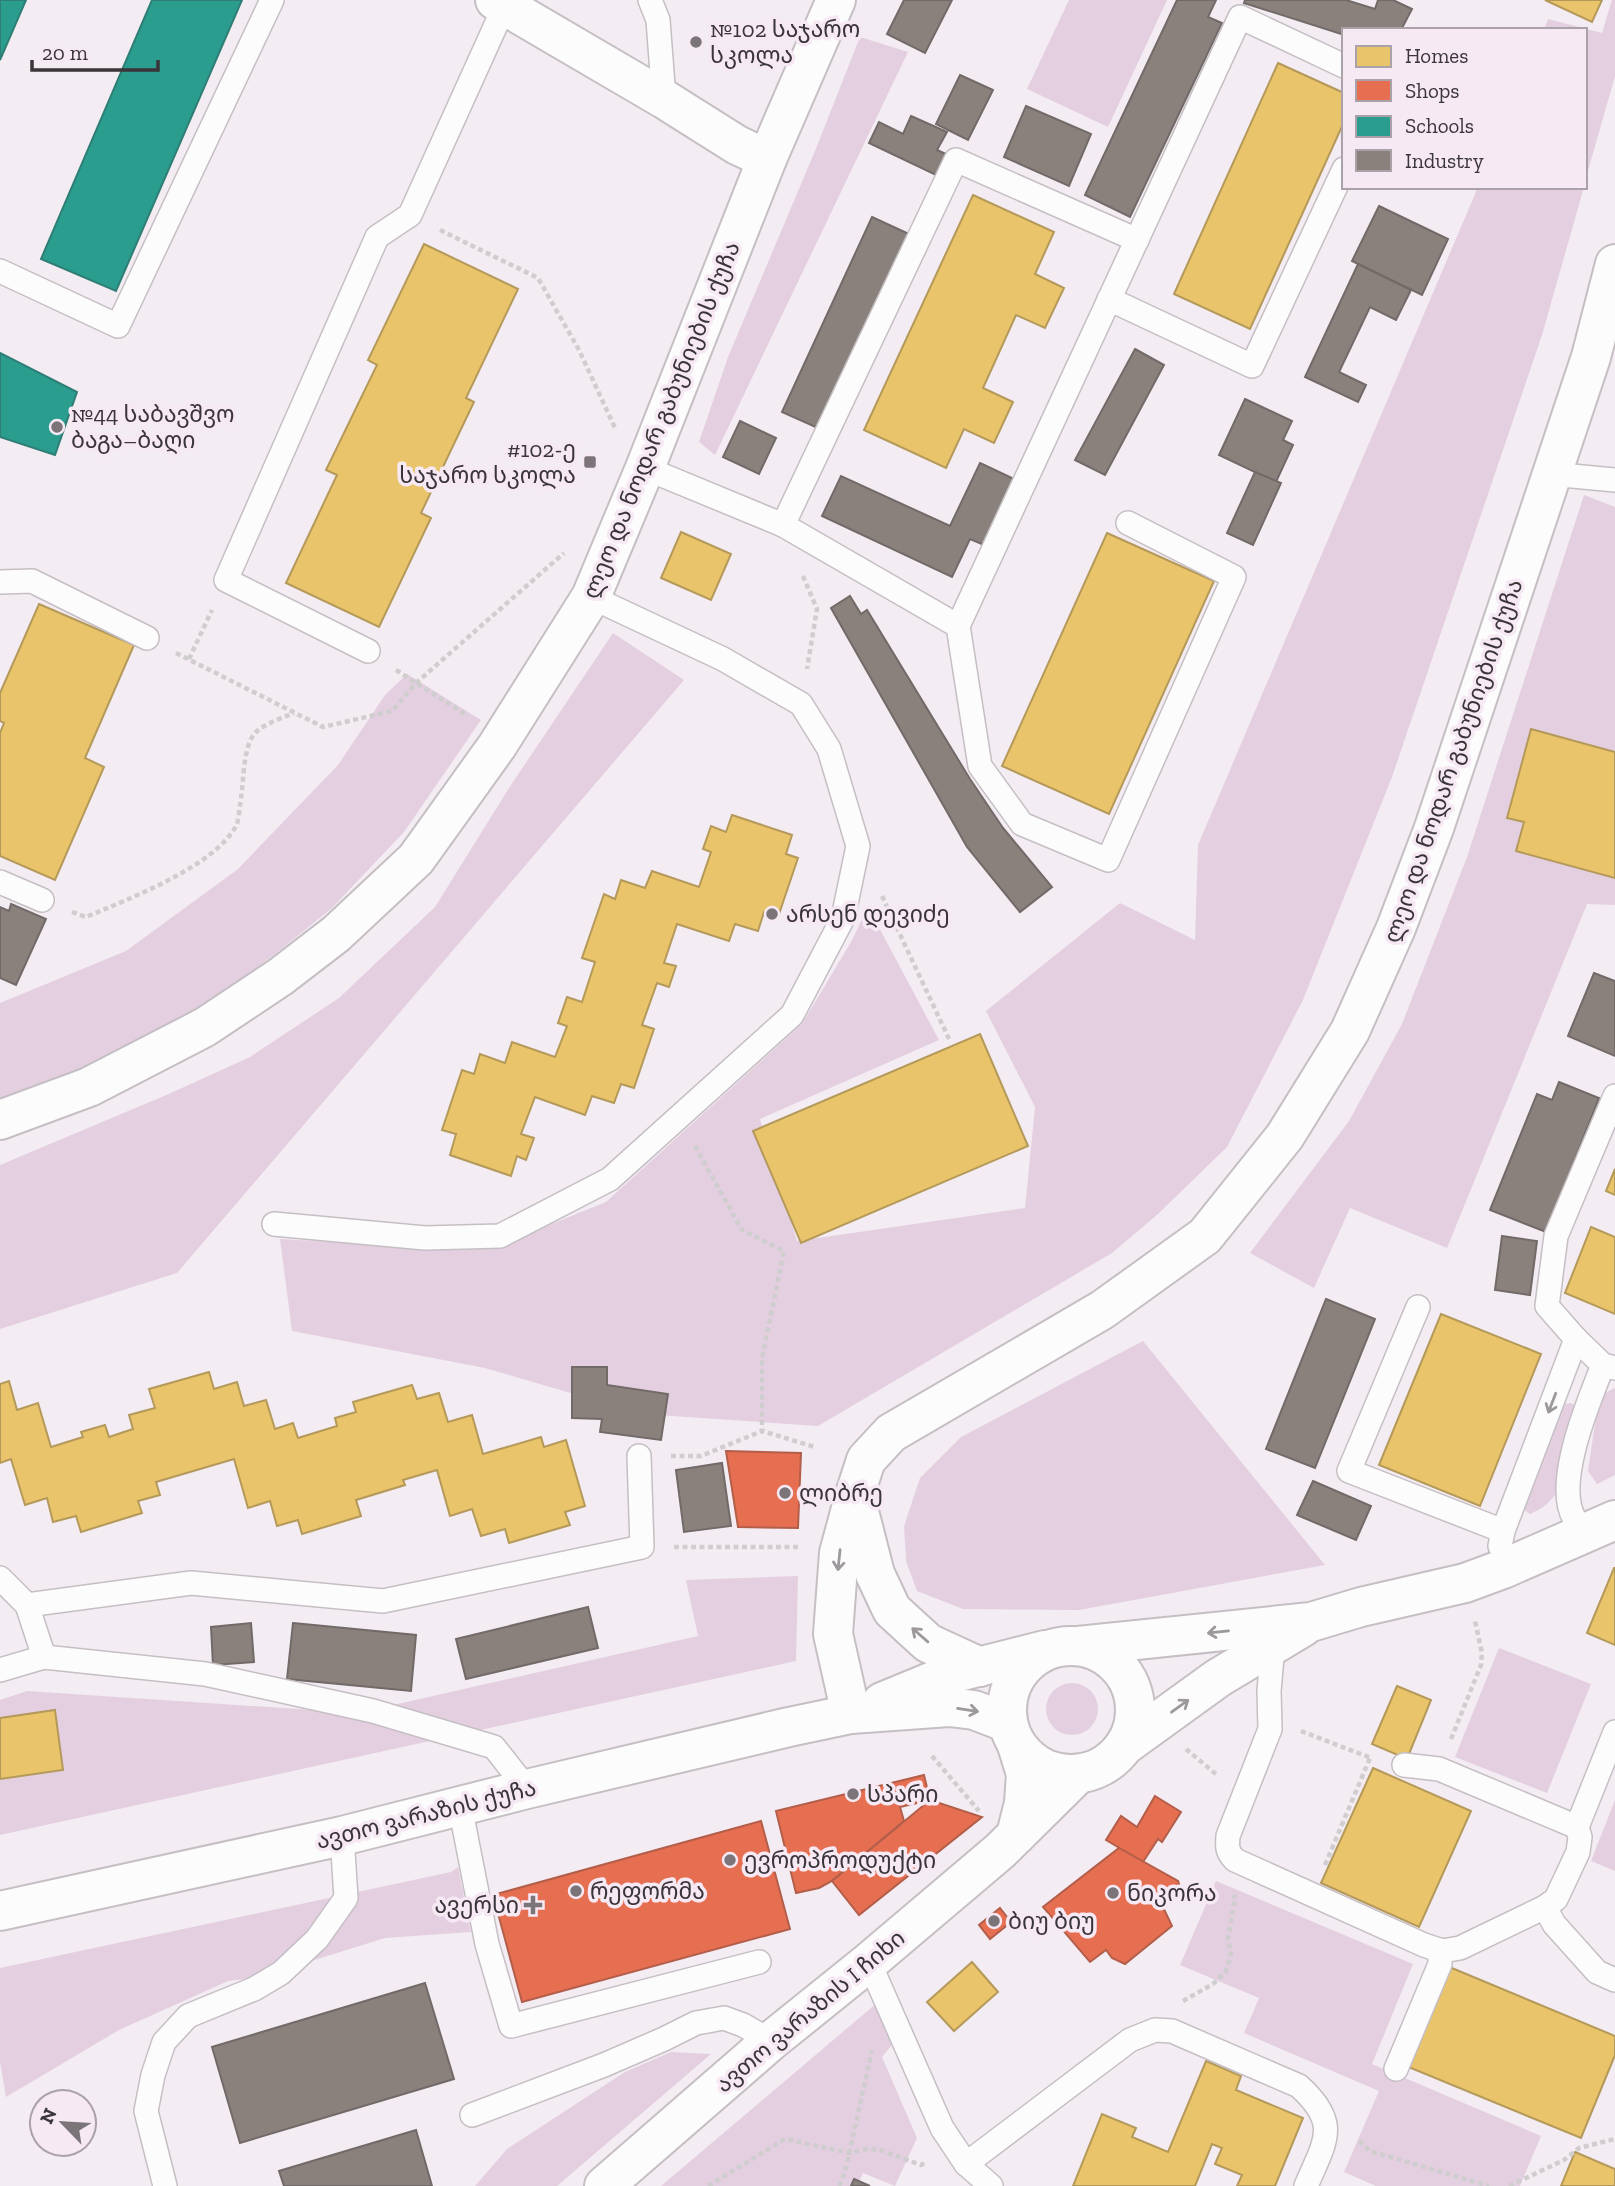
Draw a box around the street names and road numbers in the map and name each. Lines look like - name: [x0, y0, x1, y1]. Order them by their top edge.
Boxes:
- street label: ლეო და ნოდარ გაბუნიების ქუჩა: [576, 237, 746, 603]
- street label: ლეო და ნოდარ გაბუნიების ქუჩა: [1377, 575, 1529, 947]
- street label: ავთო ვარაზის ქუჩა: [313, 1773, 539, 1855]
- street label: ავთო ვარაზის I ჩიხი: [710, 1924, 910, 2098]

